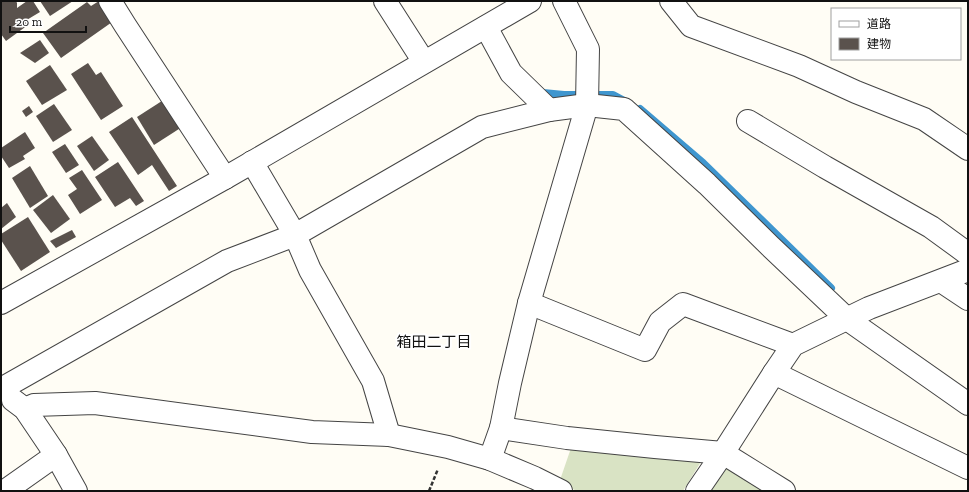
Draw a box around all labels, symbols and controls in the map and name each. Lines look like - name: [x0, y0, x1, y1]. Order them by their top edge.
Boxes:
- scale bar: [10, 8, 86, 34]
- legend: [831, 8, 961, 60]
- text: 20 m: [16, 15, 43, 29]
- text: 道路: [867, 17, 891, 31]
- text: 建物: [867, 37, 891, 51]
- district label: 箱田二丁目: [396, 333, 472, 351]

